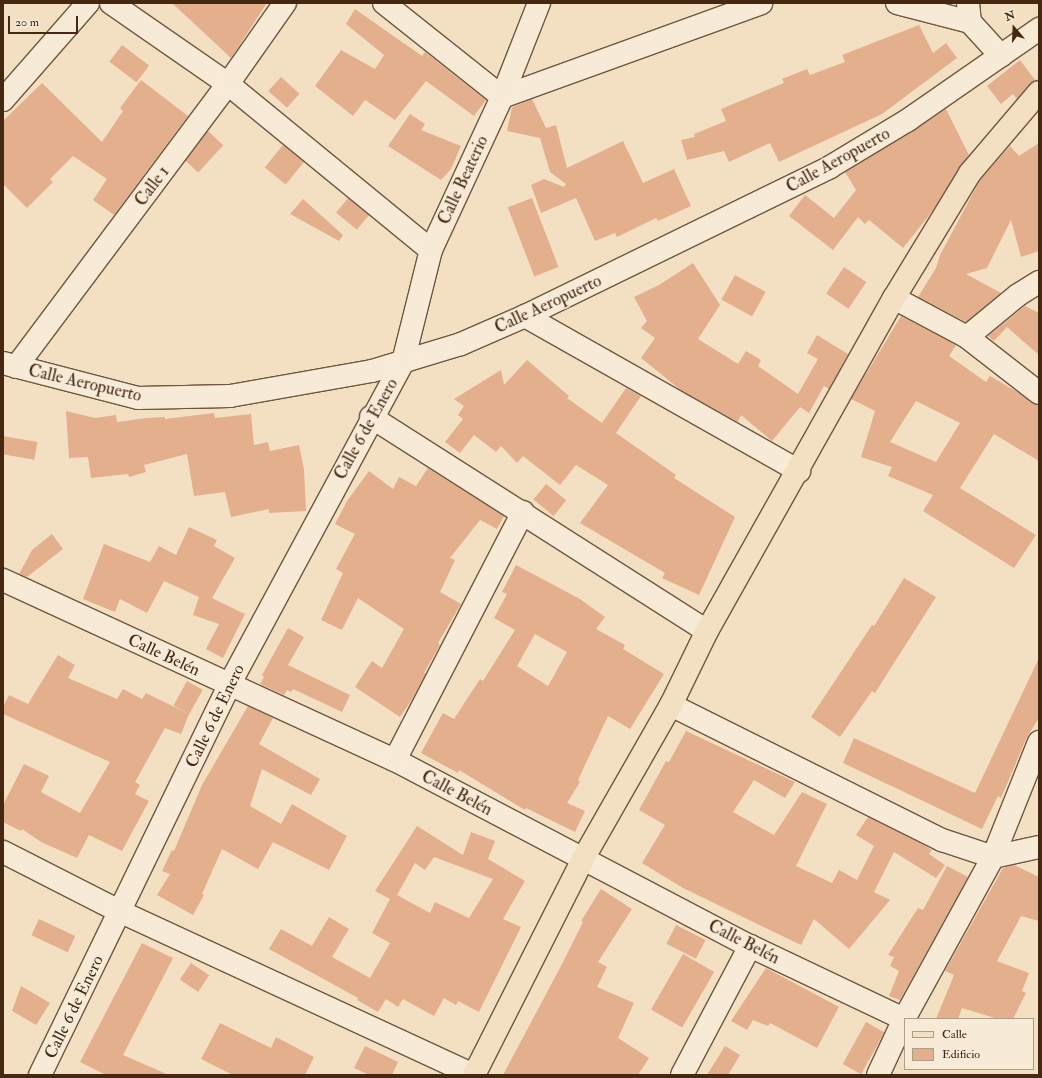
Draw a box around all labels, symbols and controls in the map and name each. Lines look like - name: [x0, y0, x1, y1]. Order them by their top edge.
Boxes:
- scale bar: [10, 8, 80, 34]
- north arrow: [994, 8, 1034, 48]
- text: N: [1003, 8, 1017, 24]
- text: 20 m: [15, 15, 39, 30]
- street label: Calle Aeropuerto: [783, 123, 893, 197]
- street label: Calle Beaterio: [434, 132, 492, 228]
- street label: Calle 1: [130, 162, 174, 210]
- street label: Calle Aeropuerto: [491, 270, 605, 338]
- street label: Calle Aeropuerto: [26, 360, 144, 406]
- street label: Calle 6 de Enero: [330, 375, 402, 483]
- street label: Calle Belén: [125, 629, 203, 681]
- street label: Calle 6 de Enero: [181, 661, 249, 771]
- street label: Calle Belén: [418, 766, 496, 820]
- street label: Calle Belén: [705, 915, 783, 969]
- street label: Calle 6 de Enero: [40, 952, 108, 1062]
- legend: [904, 1018, 1034, 1070]
- text: Calle: [942, 1027, 967, 1042]
- text: Edificio: [942, 1047, 980, 1062]

